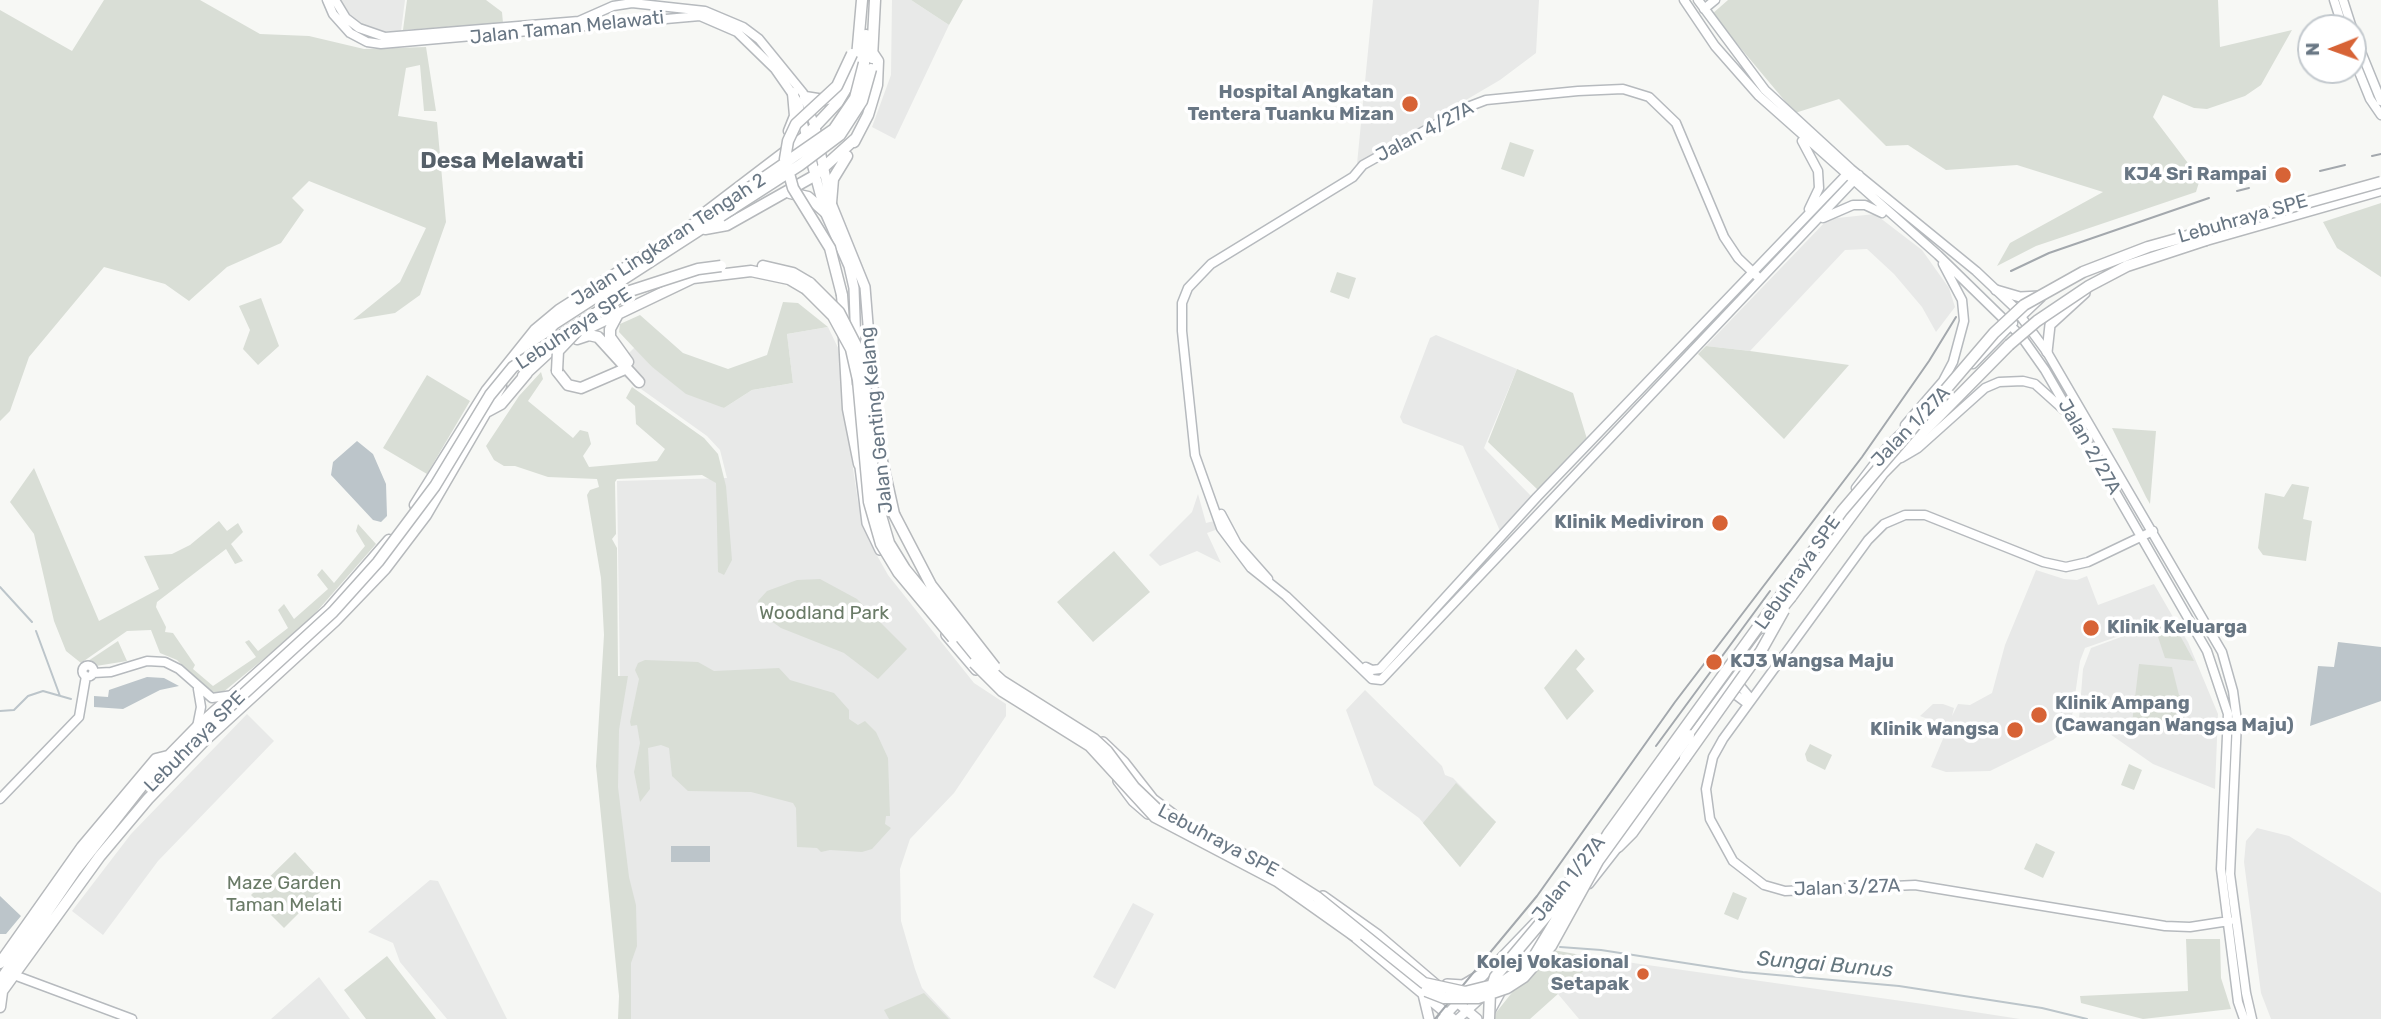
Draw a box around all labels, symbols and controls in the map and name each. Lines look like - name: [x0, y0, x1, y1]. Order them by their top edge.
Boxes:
- street label: Jalan Taman Melawati: [469, 6, 665, 50]
- north arrow: [2297, 14, 2367, 84]
- text: N: [2301, 42, 2324, 56]
- place label: Hospital Angkatan Tentera Tuanku Mizan: [1187, 82, 1394, 126]
- marker: Hospital Angkatan Tentera Tuanku Mizan: [1400, 94, 1420, 114]
- street label: Jalan 4/27A: [1372, 97, 1478, 167]
- district label: Desa Melawati: [420, 147, 584, 175]
- place label: KJ4 Sri Rampai: [2124, 164, 2267, 186]
- marker: KJ4 Sri Rampai: [2273, 165, 2293, 185]
- street label: Jalan Lingkaran Tengah 2: [568, 169, 770, 311]
- street label: Lebuhraya SPE: [2176, 190, 2310, 248]
- street label: Lebuhraya SPE: [512, 283, 636, 375]
- street label: Jalan Genting Kelang: [856, 325, 898, 515]
- street label: Jalan 1/27A: [1867, 382, 1955, 472]
- street label: Jalan 2/27A: [2053, 395, 2125, 499]
- place label: Klinik Mediviron: [1554, 512, 1704, 534]
- street label: Lebuhraya SPE: [1750, 512, 1846, 634]
- marker: Klinik Mediviron: [1710, 513, 1730, 533]
- park label: Woodland Park: [759, 603, 889, 625]
- place label: Klinik Keluarga: [2107, 617, 2247, 639]
- marker: Klinik Keluarga: [2081, 618, 2101, 638]
- place label: KJ3 Wangsa Maju: [1730, 651, 1894, 673]
- marker: KJ3 Wangsa Maju: [1704, 652, 1724, 672]
- street label: Lebuhraya SPE: [140, 687, 250, 797]
- place label: Klinik Ampang (Cawangan Wangsa Maju): [2055, 693, 2294, 737]
- marker: Klinik Ampang (Cawangan Wangsa Maju): [2029, 705, 2049, 725]
- place label: Klinik Wangsa: [1870, 719, 1999, 741]
- marker: Klinik Wangsa: [2005, 720, 2025, 740]
- street label: Lebuhraya SPE: [1154, 800, 1282, 882]
- street label: Jalan 1/27A: [1528, 832, 1610, 926]
- park label: Maze Garden Taman Melati: [226, 873, 342, 917]
- street label: Jalan 3/27A: [1793, 875, 1901, 901]
- water label: Sungai Bunus: [1756, 947, 1894, 983]
- place label: Kolej Vokasional Setapak: [1477, 952, 1629, 996]
- marker: Kolej Vokasional Setapak: [1635, 966, 1651, 982]

